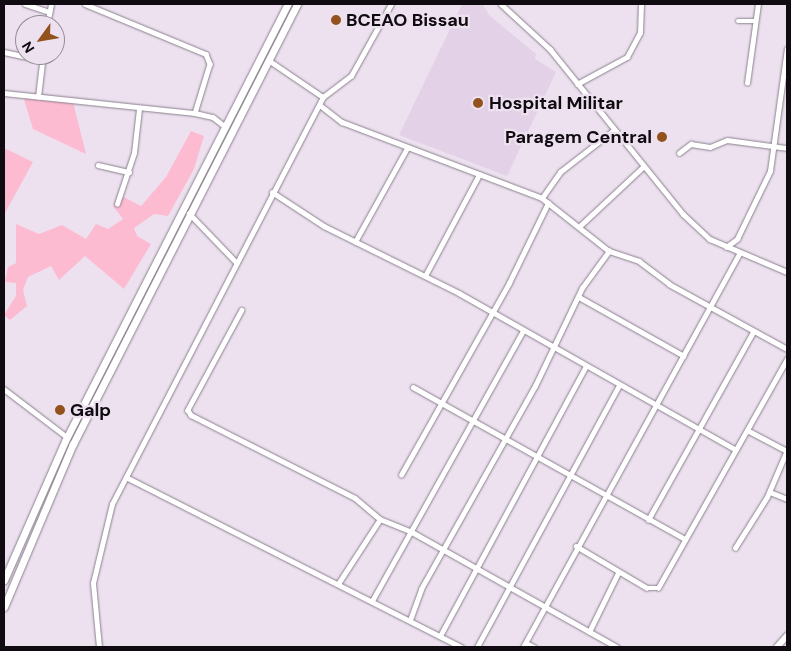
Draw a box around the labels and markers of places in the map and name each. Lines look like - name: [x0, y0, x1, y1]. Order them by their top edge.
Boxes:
- place label: BCEAO Bissau: [346, 9, 469, 31]
- marker: BCEAO Bissau: [330, 14, 342, 26]
- place label: Hospital Militar: [489, 92, 623, 114]
- marker: Hospital Militar: [471, 96, 485, 110]
- place label: Paragem Central: [505, 126, 652, 148]
- marker: Paragem Central: [656, 131, 668, 143]
- place label: Galp: [70, 399, 111, 421]
- marker: Galp: [54, 404, 66, 416]

